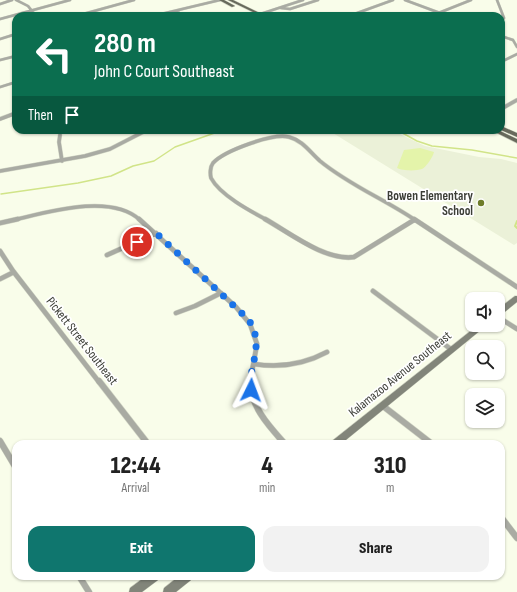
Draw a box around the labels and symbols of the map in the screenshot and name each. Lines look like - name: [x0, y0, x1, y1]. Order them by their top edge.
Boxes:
- place label: Bowen Elementary School: [387, 188, 474, 219]
- marker: Bowen Elementary School: [476, 198, 486, 208]
- pin: [120, 225, 154, 259]
- street label: Pickett Street Southeast: [43, 294, 121, 388]
- street label: Kalamazoo Avenue Southeast: [345, 328, 455, 420]
- position arrow: [230, 369, 272, 411]

